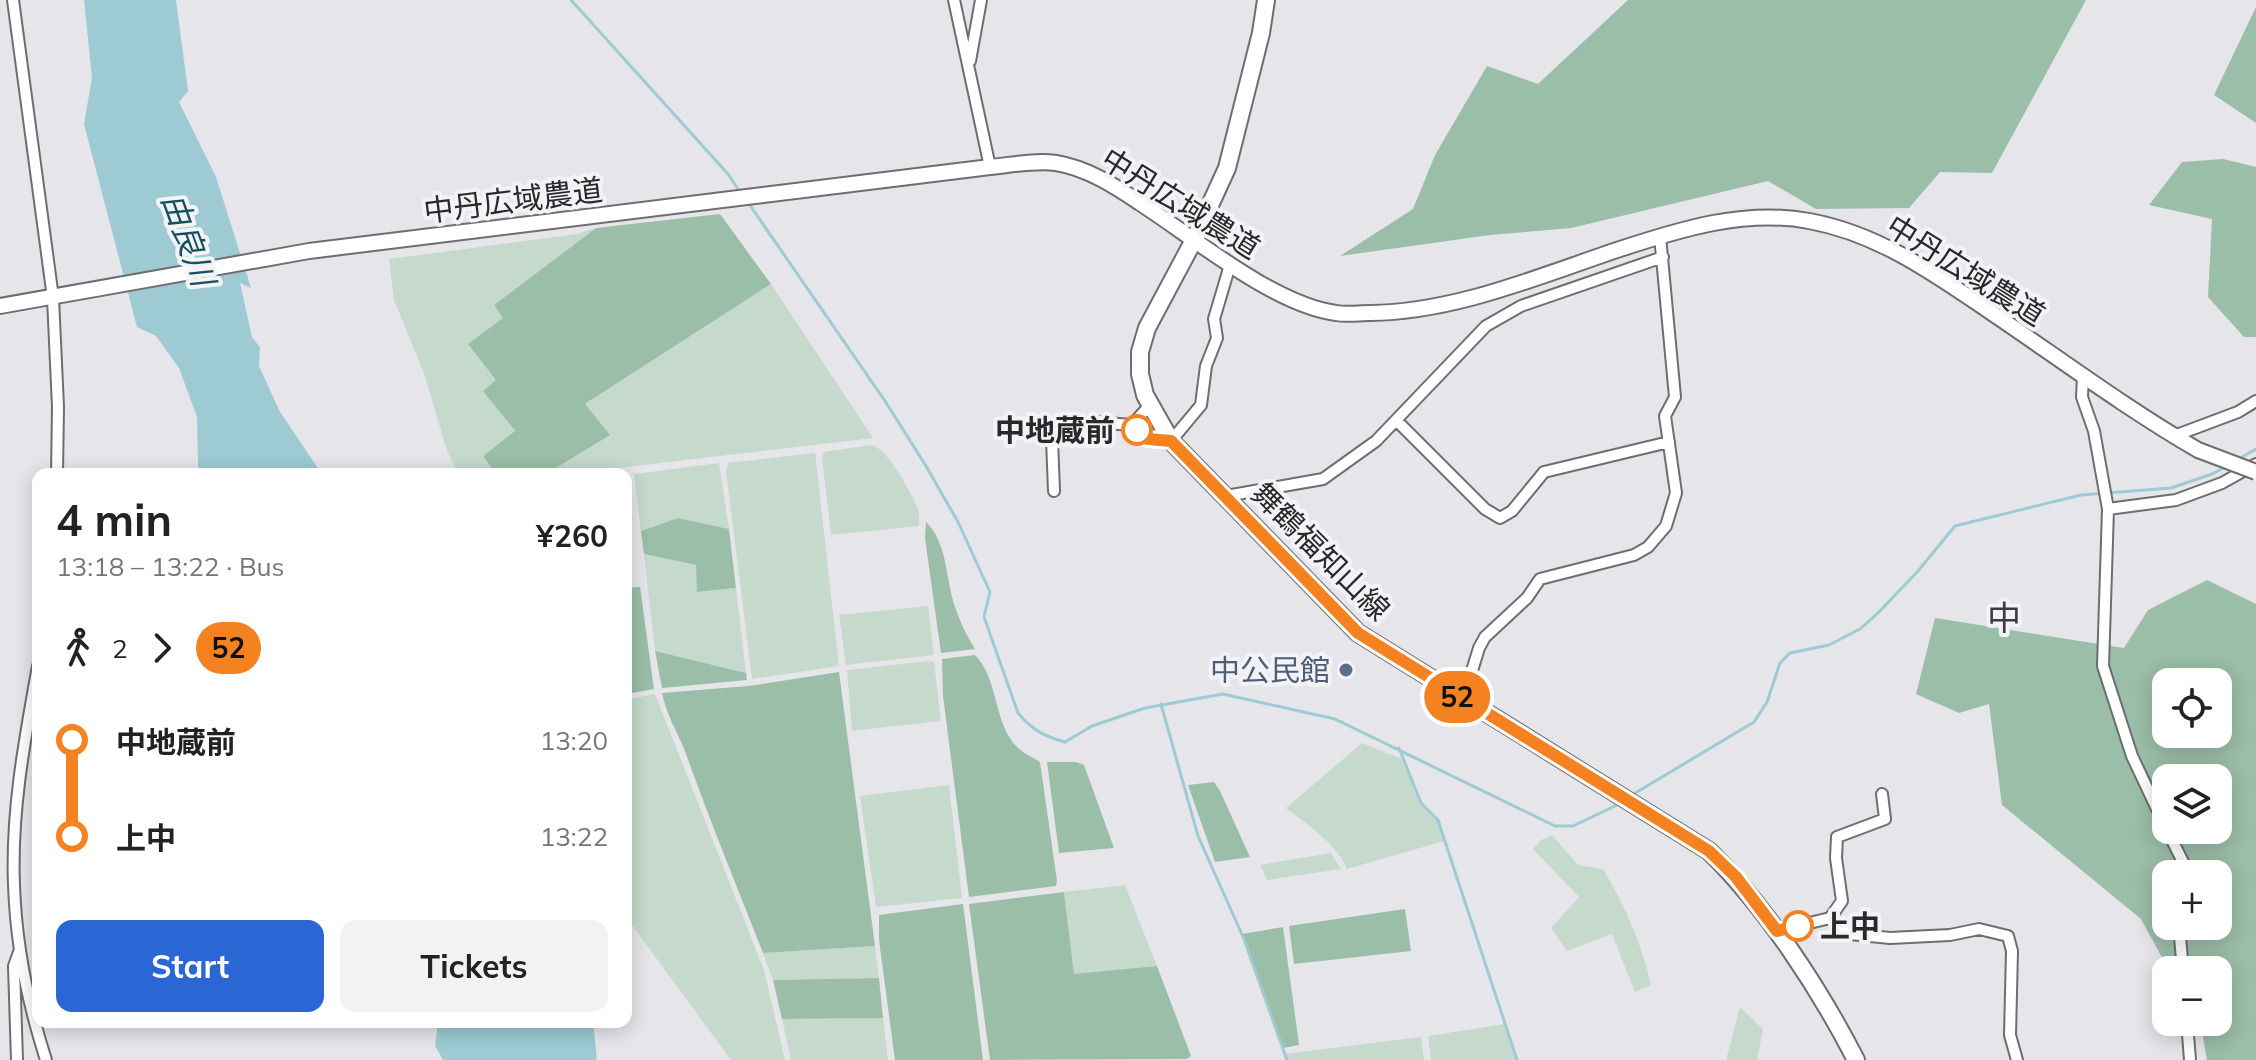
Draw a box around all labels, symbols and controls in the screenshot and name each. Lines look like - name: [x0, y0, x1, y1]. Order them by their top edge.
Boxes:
- street label: 中丹広域農道: [1095, 139, 1267, 267]
- street label: 中丹広域農道: [421, 170, 605, 230]
- water label: 由良川: [154, 187, 225, 294]
- street label: 中丹広域農道: [1880, 206, 2052, 334]
- place label: 中地蔵前: [995, 411, 1115, 449]
- marker: 中地蔵前: [1122, 415, 1152, 445]
- street label: 舞鶴福知山線: [1244, 474, 1398, 628]
- text: 4 min: [56, 492, 172, 547]
- text: ¥260: [536, 517, 608, 555]
- text: 13:18 – 13:22 · Bus: [56, 550, 285, 583]
- district label: 中: [1987, 596, 2021, 639]
- icon: walk: [56, 626, 100, 670]
- icon: forward: [140, 626, 184, 670]
- text: 52: [212, 630, 245, 665]
- text: 2: [112, 632, 128, 665]
- place label: 中公民館: [1210, 651, 1330, 689]
- marker: 中公民館: [1337, 661, 1355, 679]
- map controls: [2152, 668, 2232, 1036]
- button: locate: [2152, 668, 2232, 748]
- line badge: 52: [1421, 671, 1493, 723]
- text: 52: [1440, 679, 1474, 714]
- text: 中地蔵前: [116, 723, 236, 761]
- text: 13:20: [540, 724, 608, 757]
- button: layers: [2152, 764, 2232, 844]
- text: 上中: [116, 819, 176, 857]
- text: 13:22: [540, 820, 608, 853]
- button: +: [2152, 860, 2232, 940]
- place label: 上中: [1820, 907, 1880, 945]
- marker: 上中: [1783, 911, 1813, 941]
- button: Start: [56, 920, 324, 1012]
- button: Tickets: [340, 920, 608, 1012]
- button: −: [2152, 956, 2232, 1036]

